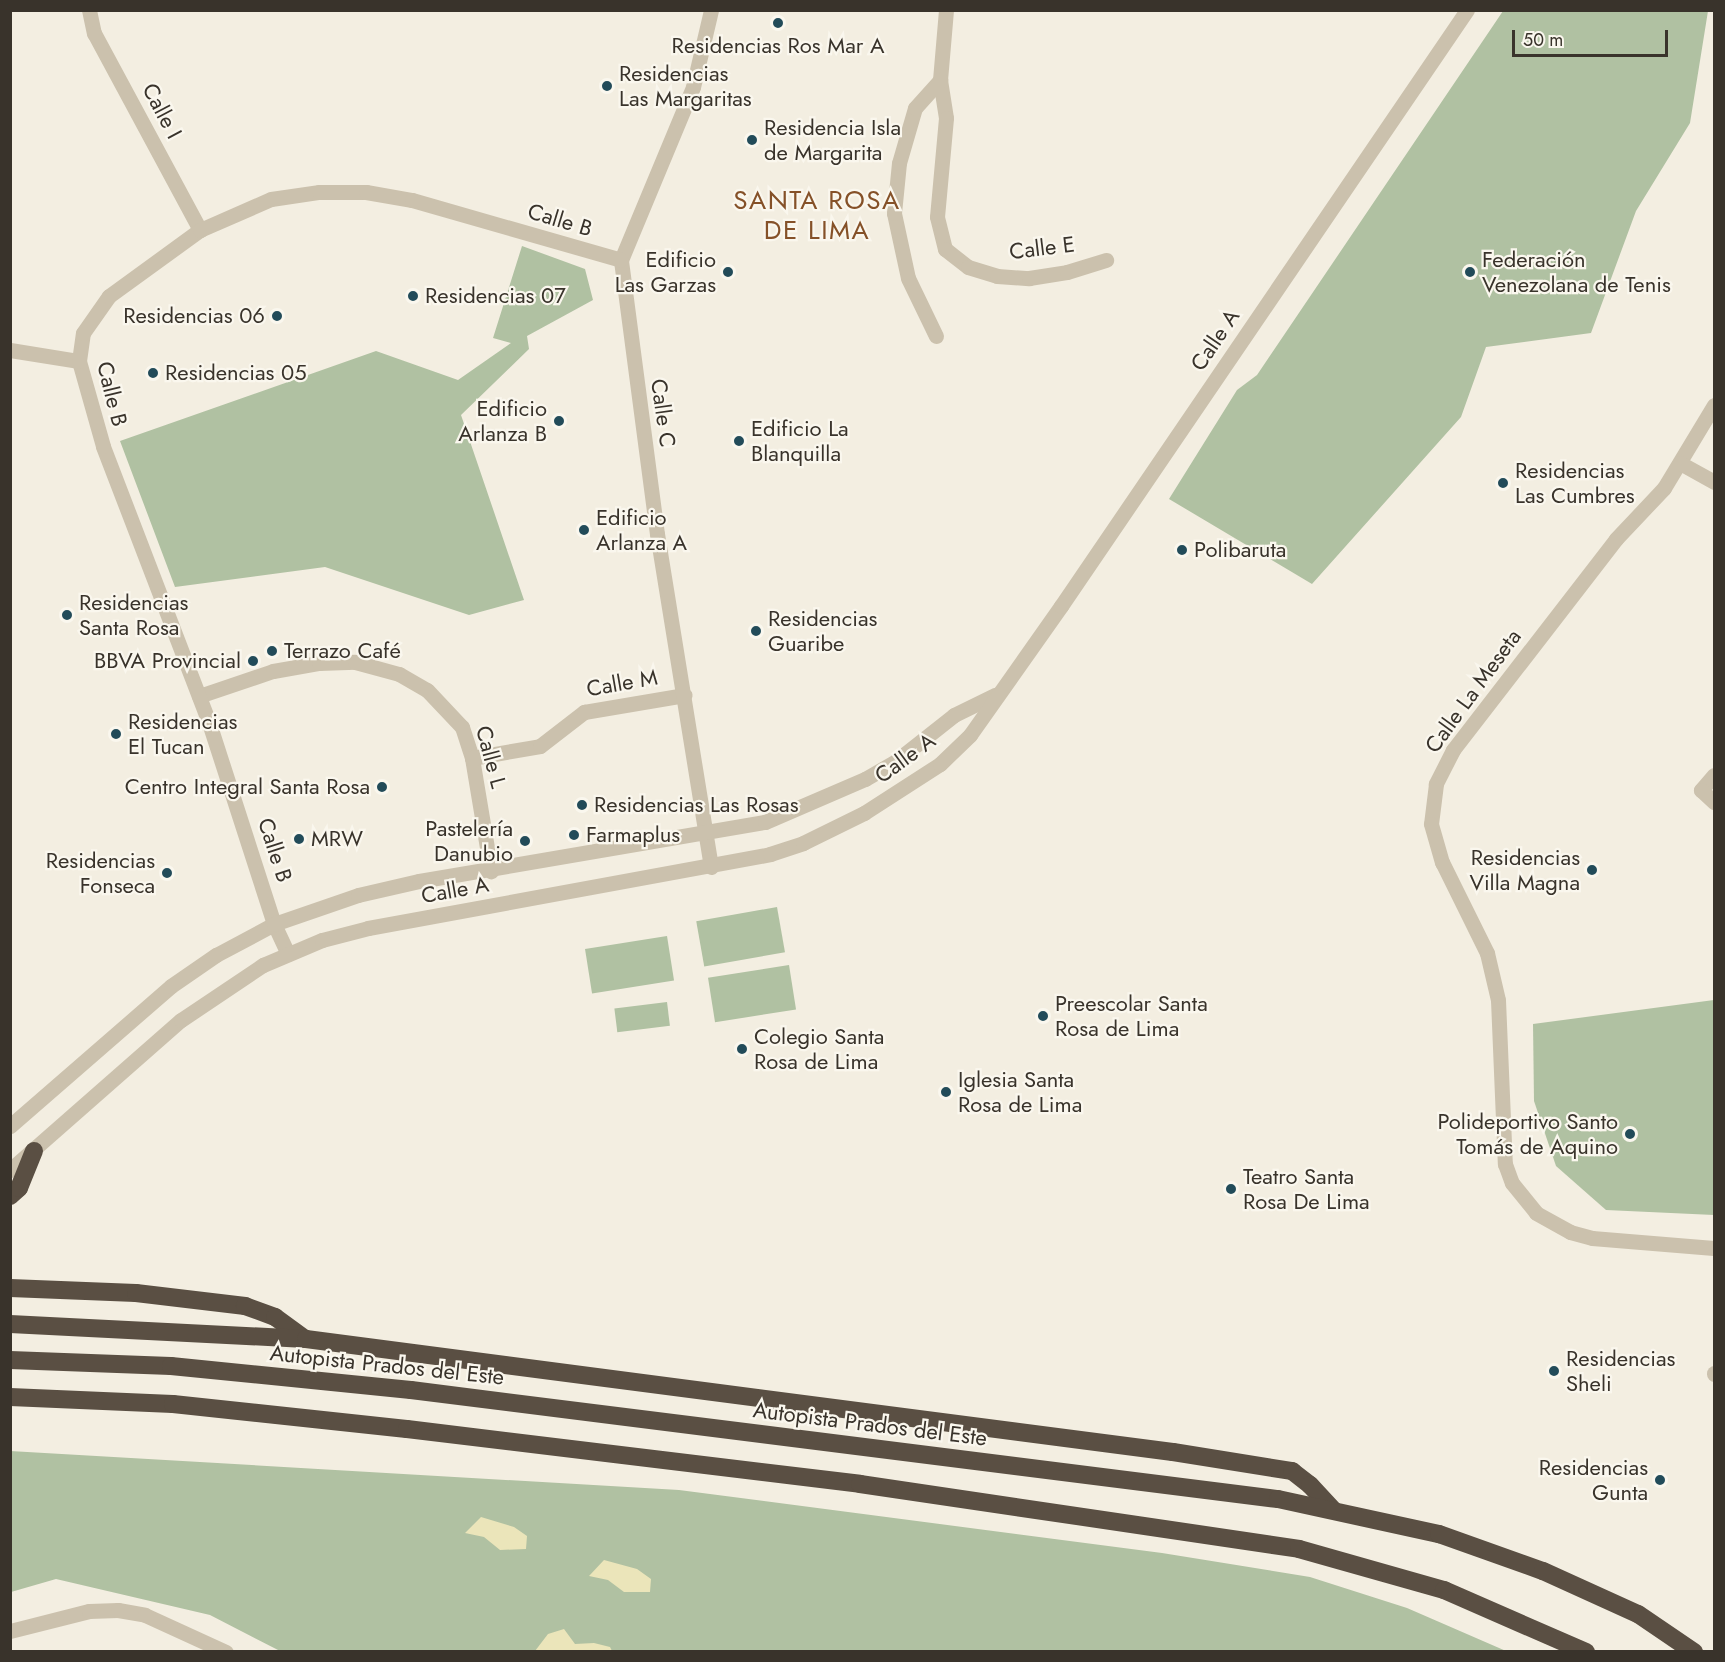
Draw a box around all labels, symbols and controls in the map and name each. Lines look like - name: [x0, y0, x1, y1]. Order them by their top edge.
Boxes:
- marker: Residencias Ros Mar A: [771, 16, 785, 30]
- scale bar: [1515, 18, 1671, 56]
- text: 50 m: [1523, 27, 1563, 53]
- place label: Residencias Ros Mar A: [672, 33, 884, 59]
- place label: Residencias Las Margaritas: [619, 60, 752, 112]
- street label: Calle I: [136, 79, 188, 143]
- marker: Residencias Las Margaritas: [600, 79, 614, 93]
- place label: Residencia Isla de Margarita: [764, 114, 901, 166]
- marker: Residencia Isla de Margarita: [745, 133, 759, 147]
- district label: SANTA ROSA DE LIMA: [733, 185, 901, 246]
- street label: Calle B: [525, 198, 595, 242]
- street label: Calle E: [1008, 231, 1076, 265]
- place label: Edificio Las Garzas: [615, 246, 716, 298]
- place label: Federación Venezolana de Tenis: [1482, 246, 1671, 298]
- marker: Edificio Las Garzas: [721, 265, 735, 279]
- marker: Federación Venezolana de Tenis: [1463, 265, 1477, 279]
- place label: Residencias 07: [425, 283, 566, 309]
- marker: Residencias 07: [406, 289, 420, 303]
- place label: Residencias 06: [123, 303, 265, 329]
- street label: Calle A: [1185, 304, 1245, 376]
- marker: Residencias 06: [270, 309, 284, 323]
- street label: Calle B: [91, 359, 133, 429]
- place label: Residencias 05: [165, 360, 307, 386]
- marker: Residencias 05: [146, 366, 160, 380]
- street label: Calle C: [645, 377, 681, 449]
- place label: Edificio Arlanza B: [458, 395, 547, 446]
- marker: Edificio Arlanza B: [552, 414, 566, 428]
- place label: Edificio La Blanquilla: [751, 415, 849, 466]
- marker: Edificio La Blanquilla: [732, 434, 746, 448]
- place label: Residencias Las Cumbres: [1515, 457, 1635, 508]
- marker: Residencias Las Cumbres: [1496, 476, 1510, 490]
- place label: Edificio Arlanza A: [596, 504, 687, 556]
- marker: Edificio Arlanza A: [577, 523, 591, 537]
- place label: Polibaruta: [1194, 537, 1286, 563]
- marker: Polibaruta: [1175, 543, 1189, 557]
- place label: Residencias Santa Rosa: [79, 589, 188, 640]
- place label: Residencias Guaribe: [768, 605, 877, 656]
- marker: Residencias Santa Rosa: [60, 608, 74, 622]
- marker: Residencias Guaribe: [749, 624, 763, 638]
- street label: Calle La Meseta: [1419, 624, 1527, 758]
- place label: Terrazo Café: [284, 638, 401, 664]
- marker: Terrazo Café: [265, 644, 279, 658]
- place label: BBVA Provincial: [94, 648, 241, 674]
- marker: BBVA Provincial: [246, 654, 260, 668]
- street label: Calle M: [584, 664, 660, 702]
- place label: Residencias El Tucan: [128, 708, 237, 760]
- street label: Calle L: [470, 723, 512, 791]
- marker: Residencias El Tucan: [109, 727, 123, 741]
- street label: Calle A: [870, 727, 940, 789]
- place label: Centro Integral Santa Rosa: [125, 774, 370, 800]
- marker: Centro Integral Santa Rosa: [375, 780, 389, 794]
- place label: Residencias Las Rosas: [594, 792, 799, 818]
- marker: Residencias Las Rosas: [575, 798, 589, 812]
- street label: Calle B: [252, 815, 298, 885]
- place label: Pastelería Danubio: [425, 815, 513, 866]
- place label: Farmaplus: [586, 822, 680, 848]
- place label: MRW: [311, 826, 363, 852]
- marker: Farmaplus: [567, 828, 581, 842]
- marker: MRW: [292, 832, 306, 846]
- marker: Pastelería Danubio: [518, 834, 532, 848]
- place label: Residencias Villa Magna: [1469, 844, 1580, 896]
- place label: Residencias Fonseca: [46, 847, 155, 898]
- marker: Residencias Villa Magna: [1585, 863, 1599, 877]
- marker: Residencias Fonseca: [160, 866, 174, 880]
- street label: Calle A: [419, 871, 491, 909]
- place label: Preescolar Santa Rosa de Lima: [1055, 990, 1208, 1042]
- marker: Preescolar Santa Rosa de Lima: [1036, 1009, 1050, 1023]
- place label: Colegio Santa Rosa de Lima: [754, 1023, 884, 1074]
- marker: Colegio Santa Rosa de Lima: [735, 1042, 749, 1056]
- place label: Iglesia Santa Rosa de Lima: [958, 1066, 1082, 1118]
- marker: Iglesia Santa Rosa de Lima: [939, 1085, 953, 1099]
- place label: Polideportivo Santo Tomás de Aquino: [1437, 1108, 1618, 1160]
- marker: Polideportivo Santo Tomás de Aquino: [1623, 1127, 1637, 1141]
- place label: Teatro Santa Rosa De Lima: [1243, 1163, 1370, 1214]
- marker: Teatro Santa Rosa De Lima: [1224, 1182, 1238, 1196]
- street label: Autopista Prados del Este: [269, 1340, 505, 1390]
- place label: Residencias Sheli: [1566, 1345, 1675, 1396]
- marker: Residencias Sheli: [1547, 1364, 1561, 1378]
- street label: Autopista Prados del Este: [752, 1397, 988, 1451]
- place label: Residencias Gunta: [1539, 1454, 1648, 1506]
- marker: Residencias Gunta: [1653, 1473, 1667, 1487]

